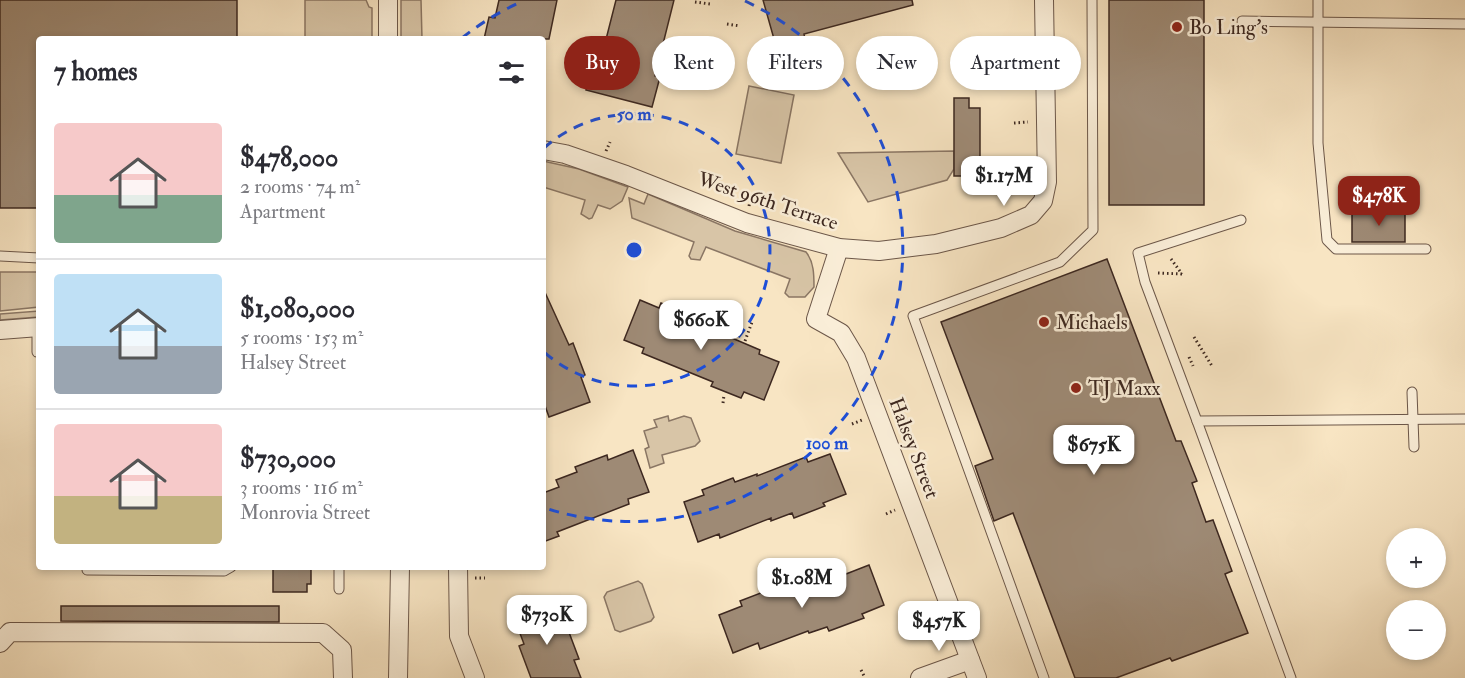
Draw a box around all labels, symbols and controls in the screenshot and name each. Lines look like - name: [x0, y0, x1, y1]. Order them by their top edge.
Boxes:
- place label: Bo Ling's: [1189, 15, 1268, 40]
- marker: Bo Ling's: [1170, 20, 1184, 34]
- chip: Buy: [564, 36, 640, 90]
- chip: Rent: [652, 36, 735, 90]
- chip: Filters: [747, 36, 844, 90]
- chip: New: [856, 36, 938, 90]
- chip: Apartment: [950, 36, 1081, 90]
- text: 7 homes: [54, 56, 137, 88]
- icon: filters: [495, 56, 528, 89]
- text: 50 m: [617, 103, 652, 126]
- text: $478,000: [240, 142, 338, 174]
- icon: home: [102, 147, 174, 219]
- pin: $1.17M: [955, 156, 1053, 207]
- text: $1.17M: [975, 163, 1033, 188]
- street label: West 96th Terrace: [694, 166, 841, 235]
- text: 2 rooms · 74 m²: [240, 174, 361, 199]
- pin: $478K: [1337, 176, 1421, 227]
- text: $478K: [1352, 183, 1406, 208]
- text: Apartment: [240, 199, 325, 224]
- centre of rings: [624, 240, 644, 260]
- text: $1,080,000: [240, 293, 355, 325]
- icon: home: [102, 298, 174, 370]
- pin: $660K: [659, 300, 743, 351]
- text: $660K: [673, 307, 729, 332]
- place label: Michaels: [1056, 310, 1128, 335]
- marker: Michaels: [1037, 315, 1051, 329]
- text: 5 rooms · 153 m²: [240, 325, 363, 350]
- text: Halsey Street: [240, 350, 346, 375]
- place label: TJ Maxx: [1088, 376, 1161, 401]
- marker: TJ Maxx: [1069, 381, 1083, 395]
- street label: Halsey Street: [883, 394, 945, 503]
- pin: $675K: [1052, 425, 1136, 476]
- text: 100 m: [806, 432, 849, 455]
- text: $675K: [1067, 432, 1121, 457]
- text: $730,000: [240, 443, 336, 475]
- icon: home: [102, 448, 174, 520]
- text: 3 rooms · 116 m²: [240, 475, 363, 500]
- text: Monrovia Street: [240, 500, 370, 525]
- map controls: [1386, 528, 1446, 660]
- button: +: [1386, 528, 1446, 588]
- pin: $1.08M: [753, 558, 851, 609]
- text: $1.08M: [771, 565, 833, 590]
- pin: $730K: [505, 595, 589, 646]
- button: −: [1386, 600, 1446, 660]
- pin: $457K: [897, 601, 981, 652]
- text: $730K: [521, 602, 573, 627]
- text: $457K: [912, 608, 966, 633]

